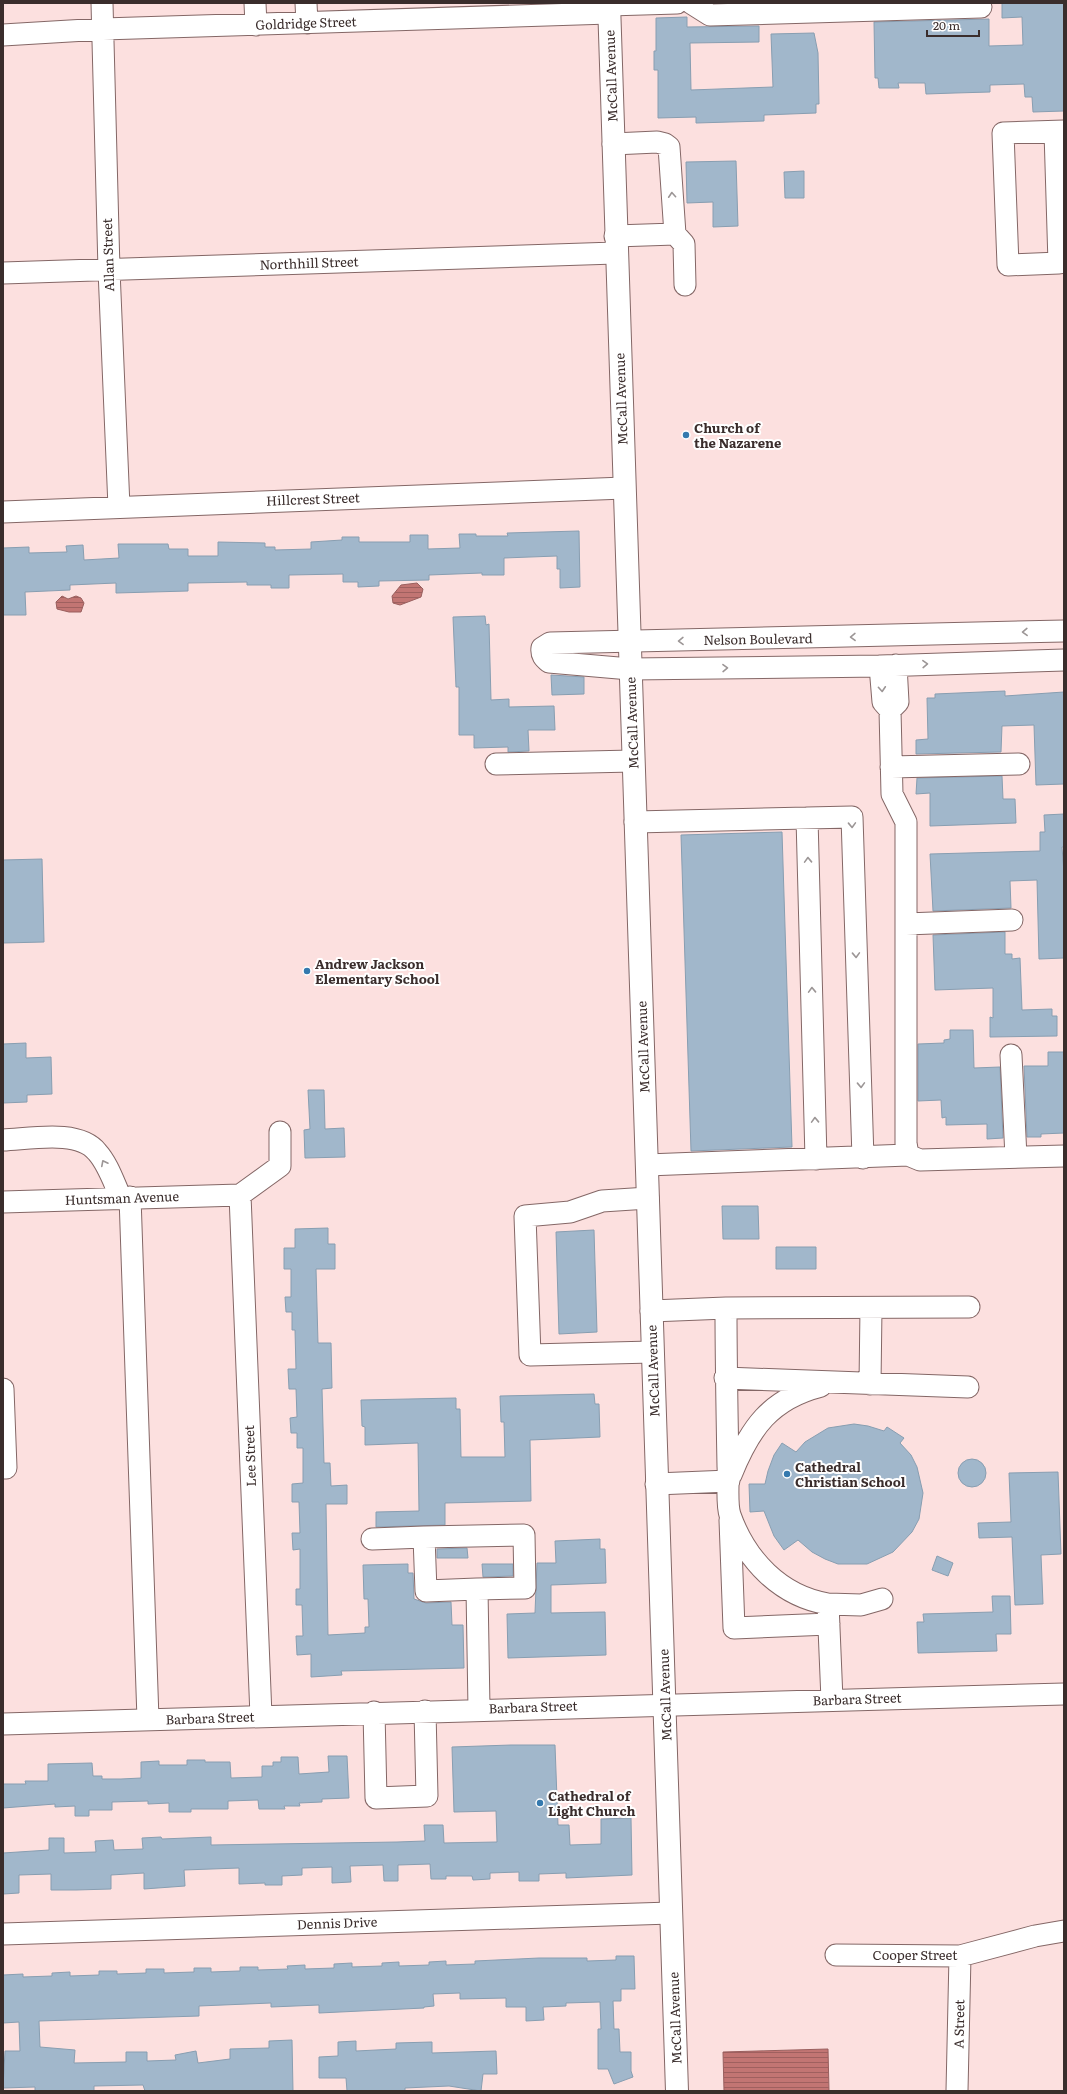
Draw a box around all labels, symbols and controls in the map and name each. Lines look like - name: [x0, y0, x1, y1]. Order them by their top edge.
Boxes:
- street label: Goldridge Street: [255, 11, 358, 34]
- scale bar: [927, 12, 979, 38]
- text: 20 m: [933, 16, 960, 34]
- street label: McCall Avenue: [599, 29, 622, 122]
- one-way arrow: [668, 192, 677, 198]
- street label: Allan Street: [97, 217, 118, 292]
- street label: Northhill Street: [259, 251, 360, 274]
- street label: McCall Avenue: [609, 352, 632, 445]
- place label: Church of the Nazarene: [694, 418, 781, 452]
- marker: Church of the Nazarene: [681, 430, 691, 440]
- street label: Hillcrest Street: [266, 487, 361, 510]
- street label: Nelson Boulevard: [703, 628, 813, 649]
- one-way arrow: [1022, 628, 1028, 636]
- one-way arrow: [850, 633, 856, 641]
- one-way arrow: [678, 637, 684, 645]
- one-way arrow: [922, 660, 928, 668]
- one-way arrow: [722, 664, 728, 672]
- street label: McCall Avenue: [620, 676, 643, 769]
- one-way arrow: [877, 686, 886, 692]
- one-way arrow: [848, 822, 856, 828]
- one-way arrow: [804, 857, 812, 863]
- one-way arrow: [852, 952, 861, 958]
- place label: Andrew Jackson Elementary School: [315, 954, 440, 988]
- marker: Andrew Jackson Elementary School: [302, 966, 312, 976]
- one-way arrow: [807, 987, 816, 993]
- street label: McCall Avenue: [631, 1000, 654, 1093]
- one-way arrow: [856, 1082, 865, 1088]
- one-way arrow: [811, 1117, 819, 1123]
- one-way arrow: [101, 1160, 109, 1167]
- street label: Huntsman Avenue: [65, 1186, 180, 1209]
- street label: McCall Avenue: [641, 1324, 664, 1417]
- street label: Lee Street: [239, 1424, 260, 1487]
- place label: Cathedral Christian School: [795, 1457, 906, 1491]
- marker: Cathedral Christian School: [782, 1469, 792, 1479]
- street label: McCall Avenue: [653, 1648, 676, 1741]
- street label: Barbara Street: [812, 1687, 903, 1710]
- street label: Barbara Street: [488, 1695, 579, 1718]
- street label: Barbara Street: [165, 1706, 256, 1729]
- place label: Cathedral of Light Church: [548, 1786, 635, 1820]
- marker: Cathedral of Light Church: [535, 1798, 545, 1808]
- street label: Dennis Drive: [296, 1912, 378, 1933]
- street label: Cooper Street: [873, 1945, 958, 1964]
- street label: McCall Avenue: [663, 1971, 686, 2064]
- street label: A Street: [949, 1998, 968, 2049]

